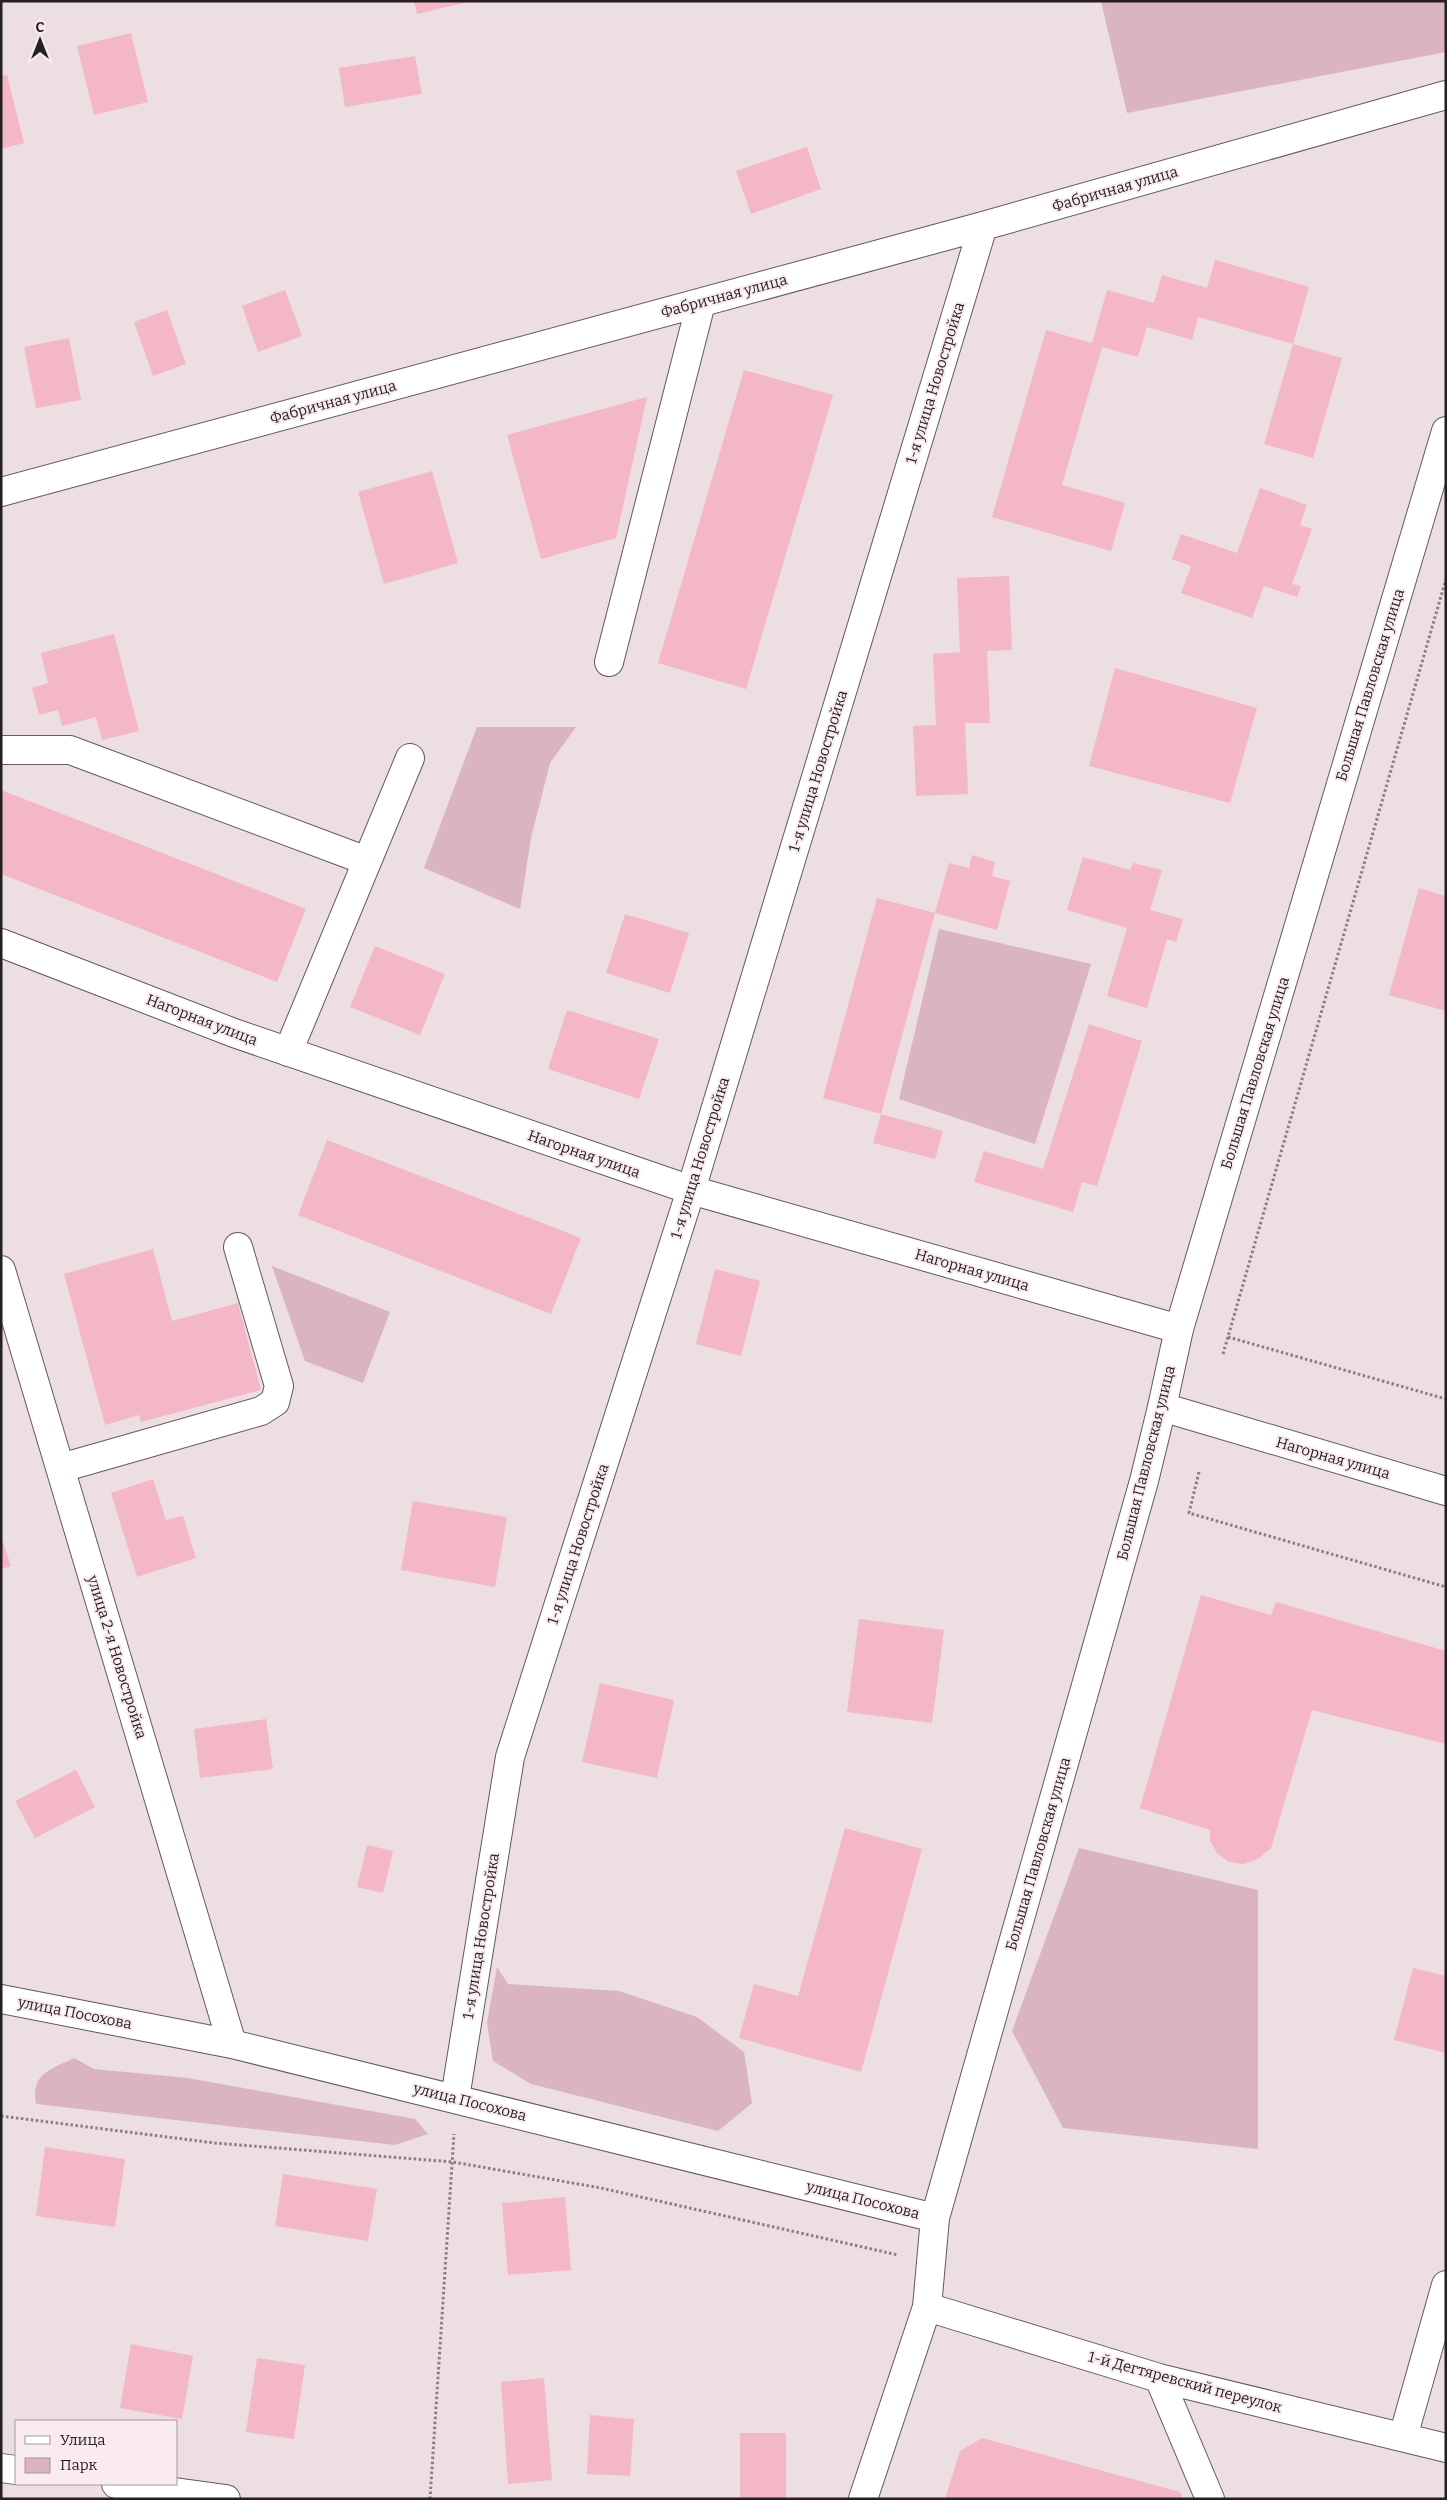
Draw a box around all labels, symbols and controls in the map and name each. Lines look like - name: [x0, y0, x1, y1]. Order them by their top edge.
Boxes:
- north arrow: [15, 15, 65, 65]
- text: С: [36, 19, 45, 36]
- street label: Фабричная улица: [1050, 162, 1180, 216]
- street label: Фабричная улица: [659, 270, 789, 322]
- street label: 1-я улица Новостройка: [902, 300, 968, 466]
- street label: Фабричная улица: [268, 376, 398, 428]
- street label: Большая Павловская улица: [1332, 587, 1408, 783]
- street label: 1-я улица Новостройка: [785, 688, 851, 854]
- street label: Большая Павловская улица: [1217, 975, 1293, 1171]
- street label: Нагорная улица: [144, 990, 260, 1050]
- street label: 1-я улица Новостройка: [667, 1075, 733, 1241]
- street label: Нагорная улица: [525, 1126, 643, 1182]
- street label: Нагорная улица: [913, 1245, 1031, 1295]
- street label: Большая Павловская улица: [1113, 1364, 1179, 1562]
- street label: Нагорная улица: [1274, 1433, 1392, 1483]
- street label: 1-я улица Новостройка: [543, 1461, 613, 1627]
- street label: улица 2-я Новостройка: [83, 1572, 150, 1741]
- street label: Большая Павловская улица: [1002, 1755, 1074, 1953]
- street label: 1-я улица Новостройка: [459, 1852, 503, 2020]
- street label: улица Посохова: [15, 1993, 134, 2033]
- street label: улица Посохова: [411, 2079, 528, 2125]
- street label: улица Посохова: [804, 2177, 921, 2223]
- street label: 1-й Дегтяревский переулок: [1086, 2347, 1284, 2417]
- legend: [15, 2420, 178, 2485]
- text: Улица: [60, 2431, 106, 2449]
- text: Парк: [60, 2456, 98, 2474]

